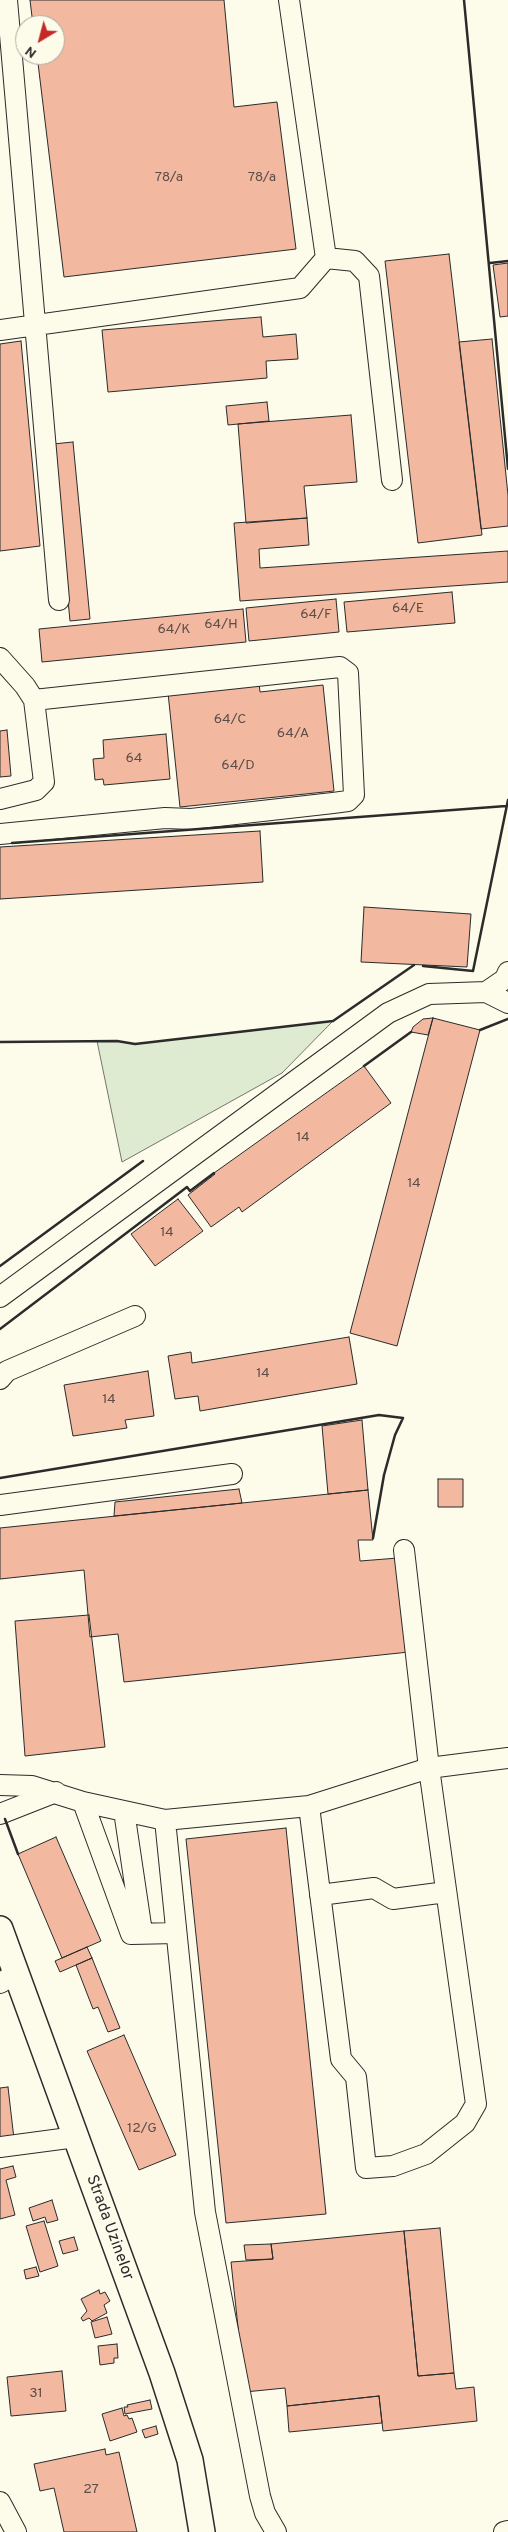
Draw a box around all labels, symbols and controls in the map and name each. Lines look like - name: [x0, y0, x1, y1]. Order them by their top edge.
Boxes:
- north arrow: [15, 15, 65, 65]
- text: N: [22, 42, 40, 61]
- house number: 78/a: [155, 170, 183, 186]
- house number: 78/a: [248, 170, 276, 186]
- house number: 64/E: [392, 601, 424, 617]
- house number: 64/F: [300, 607, 332, 623]
- house number: 64/H: [204, 617, 238, 633]
- house number: 64/K: [157, 622, 191, 638]
- house number: 64/C: [214, 712, 246, 728]
- house number: 64/A: [277, 726, 309, 742]
- house number: 64: [125, 751, 143, 767]
- house number: 64/D: [221, 758, 255, 774]
- house number: 14: [296, 1130, 310, 1146]
- house number: 14: [407, 1176, 421, 1192]
- house number: 14: [160, 1225, 174, 1241]
- house number: 14: [256, 1366, 270, 1382]
- house number: 14: [102, 1392, 116, 1408]
- house number: 12/G: [127, 2121, 157, 2137]
- street label: Strada Uzinelor: [81, 2173, 137, 2283]
- house number: 31: [29, 2386, 43, 2402]
- house number: 27: [83, 2482, 99, 2498]

